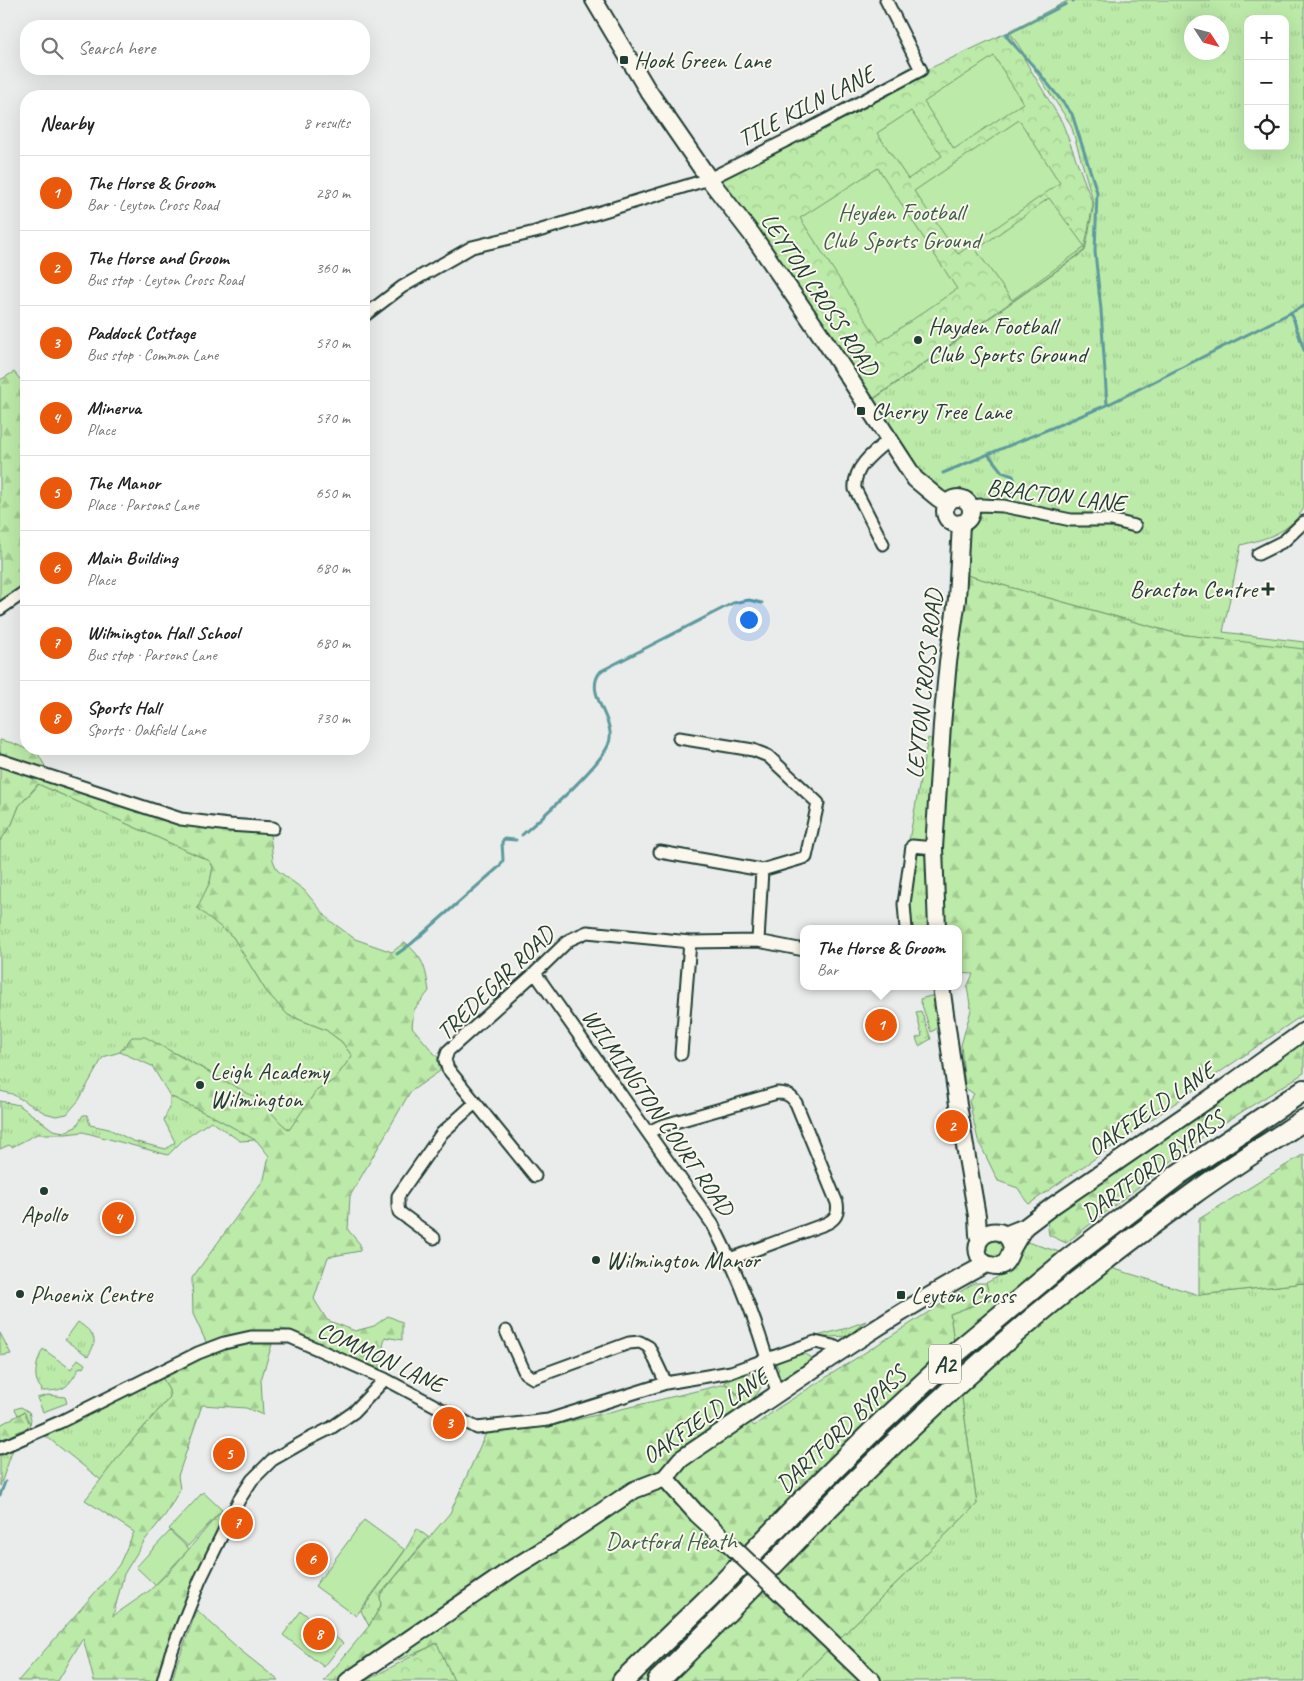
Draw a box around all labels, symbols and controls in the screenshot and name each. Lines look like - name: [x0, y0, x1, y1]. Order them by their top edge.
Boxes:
- north arrow: [1184, 15, 1229, 60]
- map controls: [1244, 15, 1289, 150]
- button: +: [1244, 15, 1289, 60]
- search box: [20, 20, 370, 75]
- icon: search: [38, 34, 66, 62]
- text: Search here: [78, 36, 155, 60]
- place label: Hook Green Lane: [634, 45, 772, 75]
- marker: Hook Green Lane: [618, 54, 630, 66]
- street label: TILE KILN LANE: [733, 57, 882, 153]
- button: −: [1244, 60, 1289, 105]
- button: locate: [1244, 105, 1289, 150]
- text: Nearby: [40, 110, 93, 136]
- text: 8 results: [303, 113, 350, 133]
- text: The Horse & Groom: [87, 171, 215, 195]
- text: 1: [52, 183, 60, 203]
- text: 280 m: [316, 183, 350, 203]
- text: Bar · Leyton Cross Road: [87, 195, 218, 215]
- park label: Heyden Football Club Sports Ground: [822, 197, 984, 255]
- street label: LEYTON CROSS ROAD: [754, 207, 887, 383]
- text: The Horse and Groom: [87, 246, 228, 270]
- text: 2: [52, 258, 60, 278]
- text: 360 m: [316, 258, 350, 278]
- text: Bus stop · Leyton Cross Road: [87, 270, 243, 290]
- place label: Hayden Football Club Sports Ground: [928, 311, 1090, 369]
- text: Paddock Cottage: [87, 321, 195, 345]
- text: 3: [52, 333, 60, 353]
- text: 570 m: [316, 333, 350, 353]
- marker: Hayden Football Club Sports Ground: [912, 334, 924, 346]
- text: Bus stop · Common Lane: [87, 345, 218, 365]
- text: Minerva: [87, 396, 141, 420]
- place label: Cherry Tree Lane: [871, 396, 1013, 426]
- marker: Cherry Tree Lane: [855, 405, 867, 417]
- text: 4: [52, 408, 60, 428]
- text: 570 m: [316, 408, 350, 428]
- text: Place: [87, 420, 115, 440]
- text: The Manor: [87, 471, 160, 495]
- street label: BRACTON LANE: [985, 472, 1130, 519]
- text: 5: [53, 483, 59, 503]
- text: 650 m: [316, 483, 350, 503]
- text: Place · Parsons Lane: [87, 495, 199, 515]
- text: Main Building: [87, 546, 177, 570]
- text: 6: [52, 558, 60, 578]
- text: 680 m: [316, 558, 350, 578]
- text: Place: [87, 570, 115, 590]
- place label: Bracton Centre: [1130, 574, 1259, 604]
- marker: Bracton Centre: [1261, 582, 1275, 596]
- street label: LEYTON CROSS ROAD: [899, 586, 949, 780]
- your location: [736, 607, 762, 633]
- text: Wilmington Hall School: [87, 621, 239, 645]
- text: 7: [52, 633, 60, 653]
- text: 680 m: [316, 633, 350, 653]
- text: Bus stop · Parsons Lane: [87, 645, 217, 665]
- text: Sports Hall: [87, 696, 160, 720]
- text: 8: [52, 708, 60, 728]
- text: 730 m: [316, 708, 350, 728]
- text: Sports · Oakfield Lane: [87, 720, 206, 740]
- street label: TREDEGAR ROAD: [430, 918, 562, 1047]
- popup: [800, 925, 962, 990]
- text: The Horse & Groom: [817, 936, 945, 960]
- text: Bar: [817, 960, 838, 980]
- street label: WILMINGTON COURT ROAD: [575, 1003, 742, 1223]
- pin: 1: [865, 1006, 897, 1044]
- street label: OAKFIELD LANE: [1082, 1054, 1223, 1163]
- place label: Leigh Academy Wilmington: [210, 1056, 330, 1114]
- marker: Leigh Academy Wilmington: [194, 1079, 206, 1091]
- street label: DARTFORD BYPASS: [1076, 1102, 1233, 1228]
- pin: 2: [936, 1107, 968, 1145]
- marker: Apollo: [38, 1185, 50, 1197]
- place label: Apollo: [21, 1199, 70, 1229]
- pin: 4: [102, 1199, 134, 1237]
- place label: Wilmington Manor: [606, 1245, 762, 1275]
- marker: Wilmington Manor: [590, 1254, 602, 1266]
- place label: Phoenix Centre: [30, 1279, 155, 1309]
- place label: Leyton Cross: [911, 1280, 1017, 1310]
- marker: Phoenix Centre: [14, 1288, 26, 1300]
- marker: Leyton Cross: [895, 1289, 907, 1301]
- street label: COMMON LANE: [313, 1315, 452, 1401]
- road number: A2: [929, 1345, 961, 1384]
- street label: DARTFORD BYPASS: [770, 1357, 915, 1499]
- street label: OAKFIELD LANE: [636, 1360, 776, 1471]
- pin: 3: [433, 1404, 465, 1442]
- pin: 5: [213, 1435, 245, 1473]
- pin: 7: [221, 1504, 253, 1542]
- park label: Dartford Heath: [605, 1526, 738, 1556]
- pin: 6: [296, 1540, 328, 1578]
- pin: 8: [303, 1615, 335, 1653]

